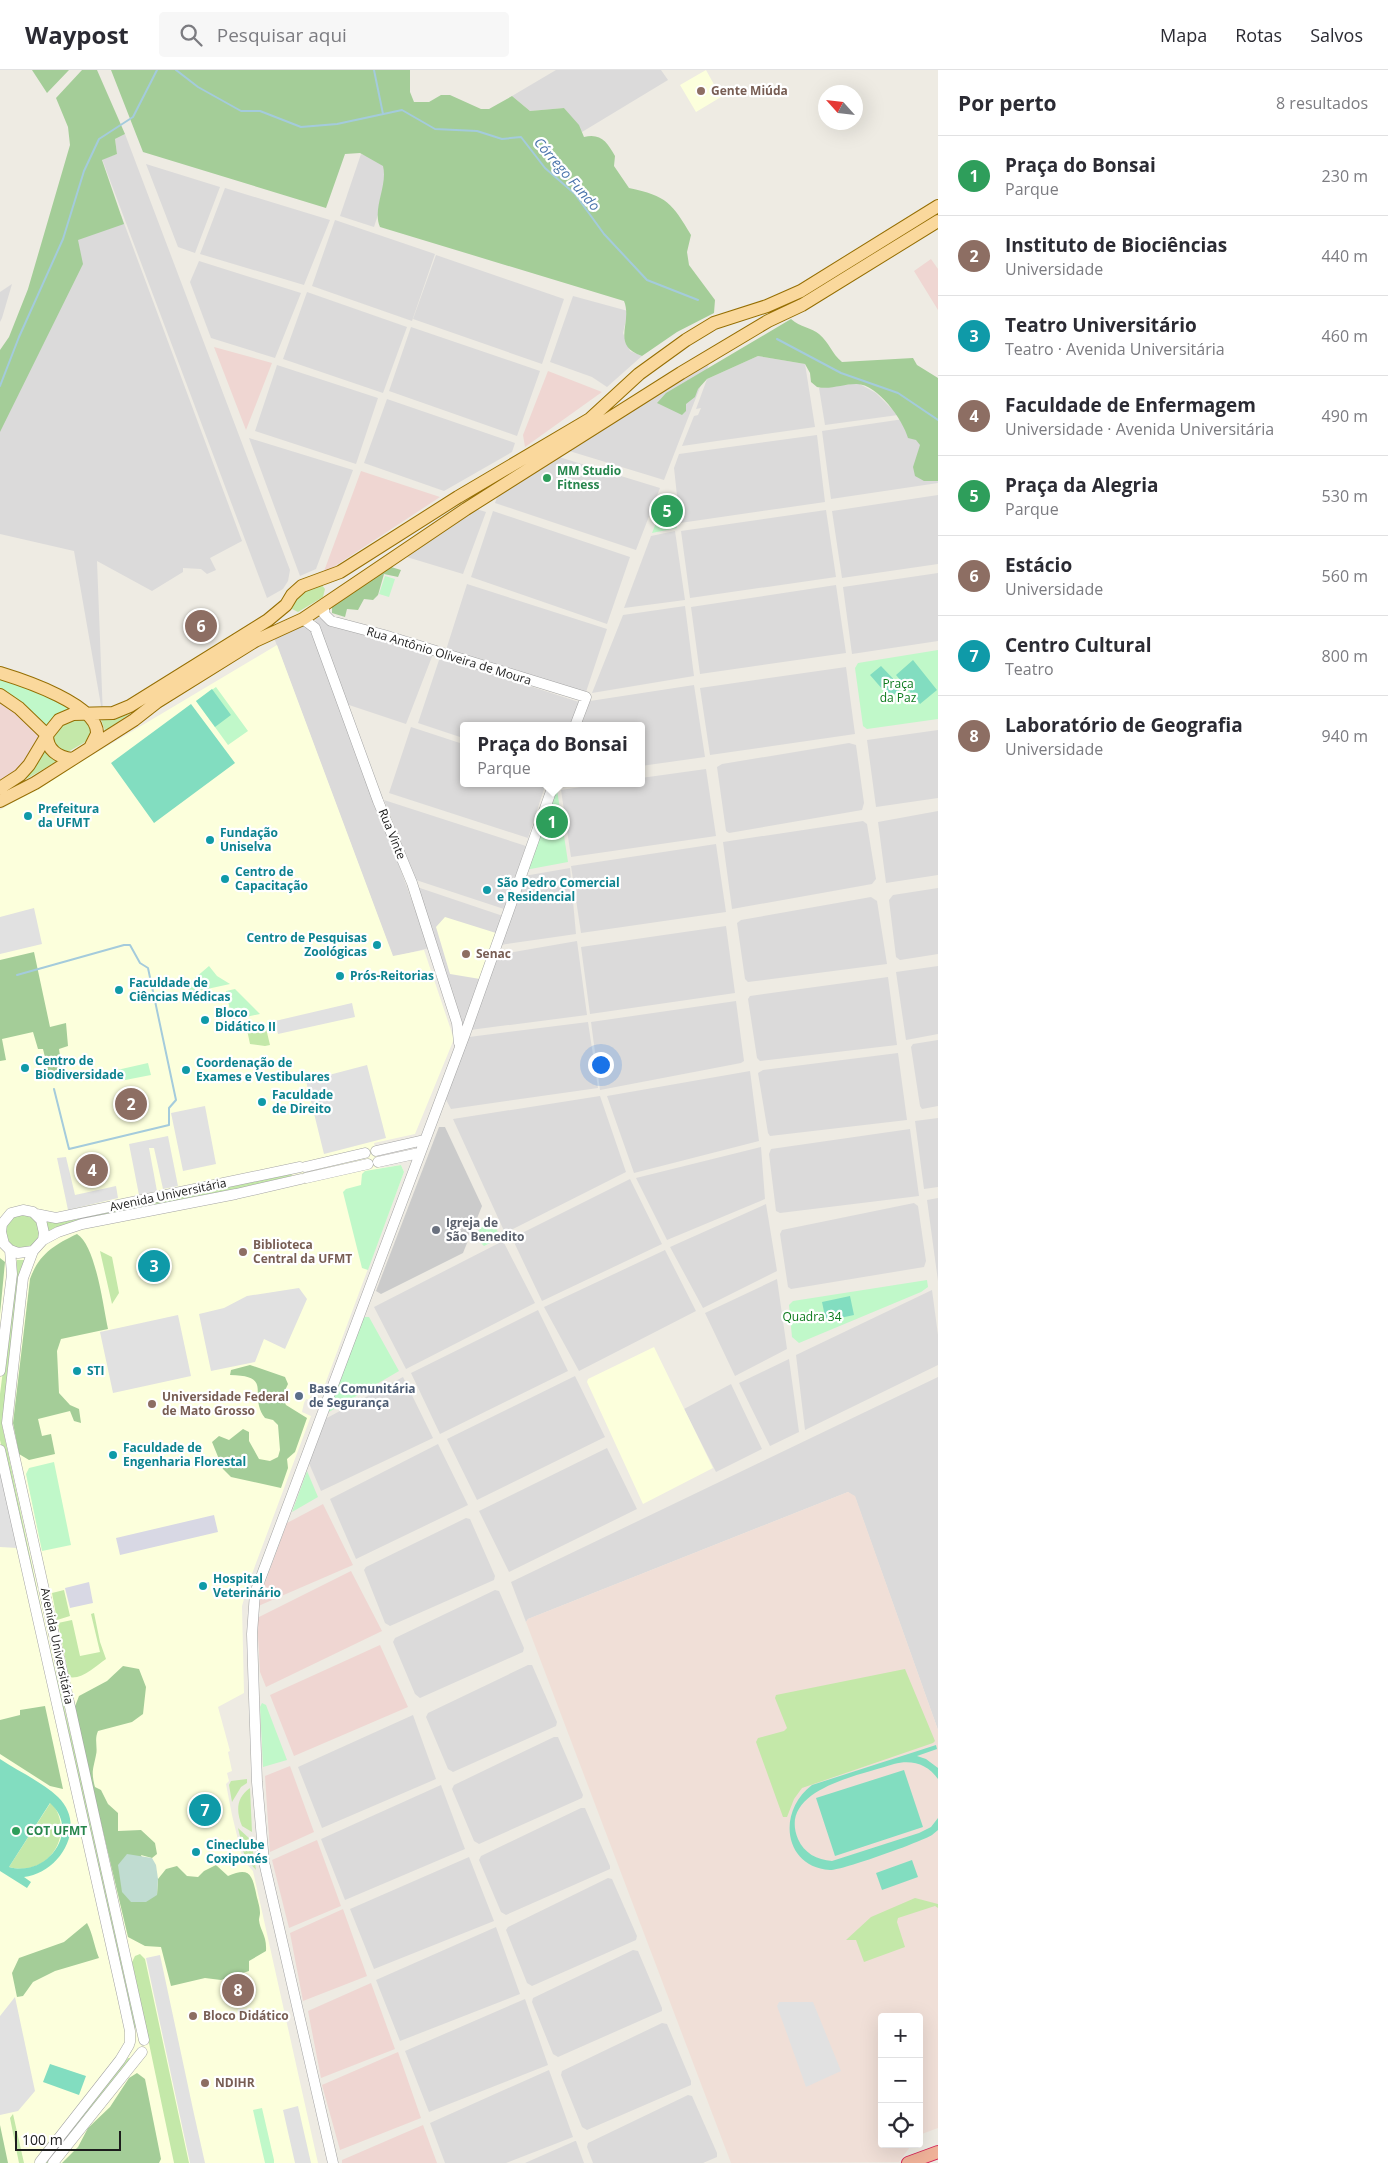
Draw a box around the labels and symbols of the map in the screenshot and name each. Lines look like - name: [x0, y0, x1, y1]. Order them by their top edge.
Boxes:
- place label: Gente Miúda: [711, 82, 788, 99]
- marker: Gente Miúda: [695, 85, 707, 97]
- north arrow: [818, 85, 863, 130]
- water label: Córrego Fundo: [530, 133, 605, 215]
- place label: MM Studio Fitness: [557, 462, 621, 493]
- marker: MM Studio Fitness: [541, 472, 553, 484]
- pin: 5: [651, 492, 683, 530]
- pin: 6: [185, 607, 217, 645]
- street label: Rua Antônio Oliveira de Moura: [365, 622, 534, 689]
- park label: Praça da Paz: [880, 675, 917, 706]
- place label: Prefeitura da UFMT: [38, 800, 99, 831]
- pin: 1: [536, 803, 568, 841]
- street label: Rua Vinte: [375, 806, 410, 862]
- marker: Prefeitura da UFMT: [22, 810, 34, 822]
- place label: Fundação Uniselva: [220, 824, 278, 855]
- marker: Fundação Uniselva: [204, 834, 216, 846]
- place label: Centro de Capacitação: [235, 863, 308, 894]
- marker: Centro de Capacitação: [219, 873, 231, 885]
- place label: São Pedro Comercial e Residencial: [497, 874, 620, 905]
- marker: São Pedro Comercial e Residencial: [481, 884, 493, 896]
- place label: Centro de Pesquisas Zoológicas: [246, 929, 367, 960]
- marker: Centro de Pesquisas Zoológicas: [371, 939, 383, 951]
- place label: Senac: [476, 945, 511, 962]
- marker: Senac: [460, 948, 472, 960]
- place label: Prós-Reitorias: [350, 967, 434, 984]
- marker: Prós-Reitorias: [334, 970, 346, 982]
- place label: Faculdade de Ciências Médicas: [129, 974, 231, 1005]
- marker: Faculdade de Ciências Médicas: [113, 984, 125, 996]
- place label: Bloco Didático II: [215, 1004, 276, 1035]
- marker: Bloco Didático II: [199, 1014, 211, 1026]
- place label: Centro de Biodiversidade: [35, 1052, 124, 1083]
- your location: [588, 1052, 614, 1078]
- place label: Coordenação de Exames e Vestibulares: [196, 1054, 330, 1085]
- marker: Centro de Biodiversidade: [19, 1062, 31, 1074]
- marker: Coordenação de Exames e Vestibulares: [180, 1064, 192, 1076]
- pin: 2: [115, 1085, 147, 1123]
- place label: Faculdade de Direito: [272, 1086, 333, 1117]
- marker: Faculdade de Direito: [256, 1096, 268, 1108]
- pin: 4: [76, 1151, 108, 1189]
- street label: Avenida Universitária: [108, 1174, 228, 1215]
- place label: Igreja de São Benedito: [446, 1214, 524, 1245]
- marker: Igreja de São Benedito: [430, 1224, 442, 1236]
- place label: Biblioteca Central da UFMT: [253, 1236, 352, 1267]
- marker: Biblioteca Central da UFMT: [237, 1246, 249, 1258]
- pin: 3: [138, 1247, 170, 1285]
- park label: Quadra 34: [782, 1308, 842, 1325]
- place label: STI: [87, 1362, 105, 1379]
- marker: STI: [71, 1365, 83, 1377]
- place label: Base Comunitária de Segurança: [309, 1380, 416, 1411]
- place label: Universidade Federal de Mato Grosso: [162, 1388, 289, 1419]
- marker: Base Comunitária de Segurança: [293, 1390, 305, 1402]
- marker: Universidade Federal de Mato Grosso: [146, 1398, 158, 1410]
- place label: Faculdade de Engenharia Florestal: [123, 1439, 246, 1470]
- marker: Faculdade de Engenharia Florestal: [107, 1449, 119, 1461]
- place label: Hospital Veterinário: [213, 1570, 281, 1601]
- marker: Hospital Veterinário: [197, 1580, 209, 1592]
- street label: Avenida Universitária: [37, 1586, 78, 1706]
- pin: 7: [189, 1791, 221, 1829]
- place label: COT UFMT: [26, 1822, 87, 1839]
- marker: COT UFMT: [10, 1825, 22, 1837]
- place label: Cineclube Coxiponés: [206, 1836, 268, 1867]
- marker: Cineclube Coxiponés: [190, 1846, 202, 1858]
- pin: 8: [222, 1971, 254, 2009]
- place label: Bloco Didático: [203, 2007, 289, 2024]
- marker: Bloco Didático: [187, 2010, 199, 2022]
- place label: NDIHR: [215, 2074, 255, 2091]
- marker: NDIHR: [199, 2077, 211, 2089]
- scale bar: [15, 2128, 121, 2151]

